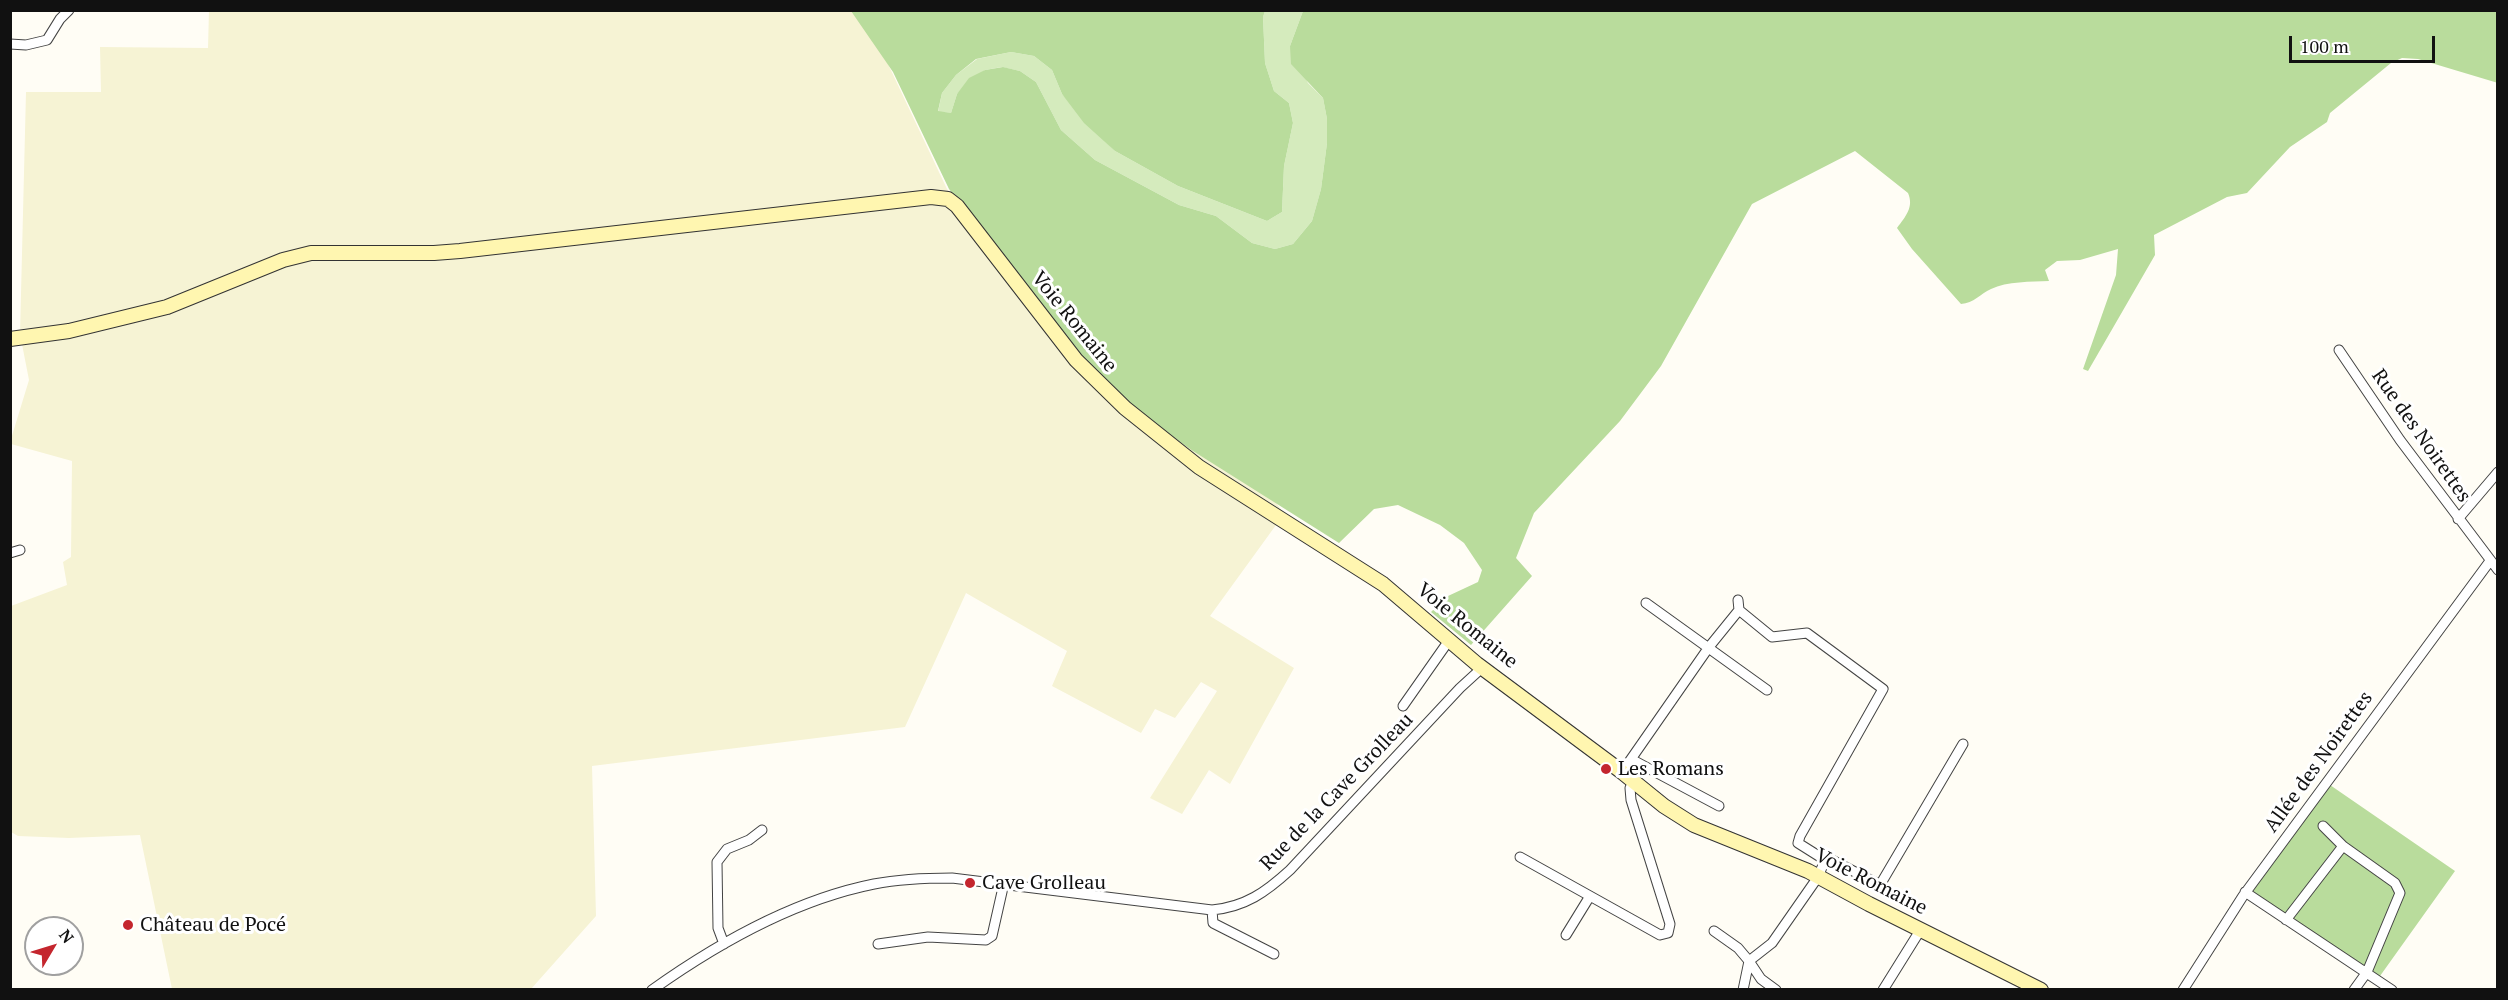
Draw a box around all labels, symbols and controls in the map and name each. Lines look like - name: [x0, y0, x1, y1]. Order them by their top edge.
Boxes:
- scale bar: [2292, 24, 2438, 62]
- text: 100 m: [2300, 34, 2349, 58]
- street label: Voie Romaine: [1026, 267, 1122, 377]
- street label: Rue des Noirettes: [2366, 365, 2476, 507]
- street label: Voie Romaine: [1412, 578, 1522, 674]
- street label: Allée des Noirettes: [2260, 687, 2378, 837]
- street label: Rue de la Cave Grolleau: [1255, 708, 1419, 876]
- place label: Les Romans: [1618, 757, 1724, 781]
- marker: Les Romans: [1599, 762, 1613, 776]
- street label: Voie Romaine: [1811, 843, 1931, 921]
- place label: Cave Grolleau: [982, 871, 1106, 895]
- marker: Cave Grolleau: [963, 876, 977, 890]
- place label: Château de Pocé: [140, 913, 286, 937]
- north arrow: [24, 916, 84, 976]
- marker: Château de Pocé: [121, 918, 135, 932]
- text: N: [54, 925, 79, 948]

